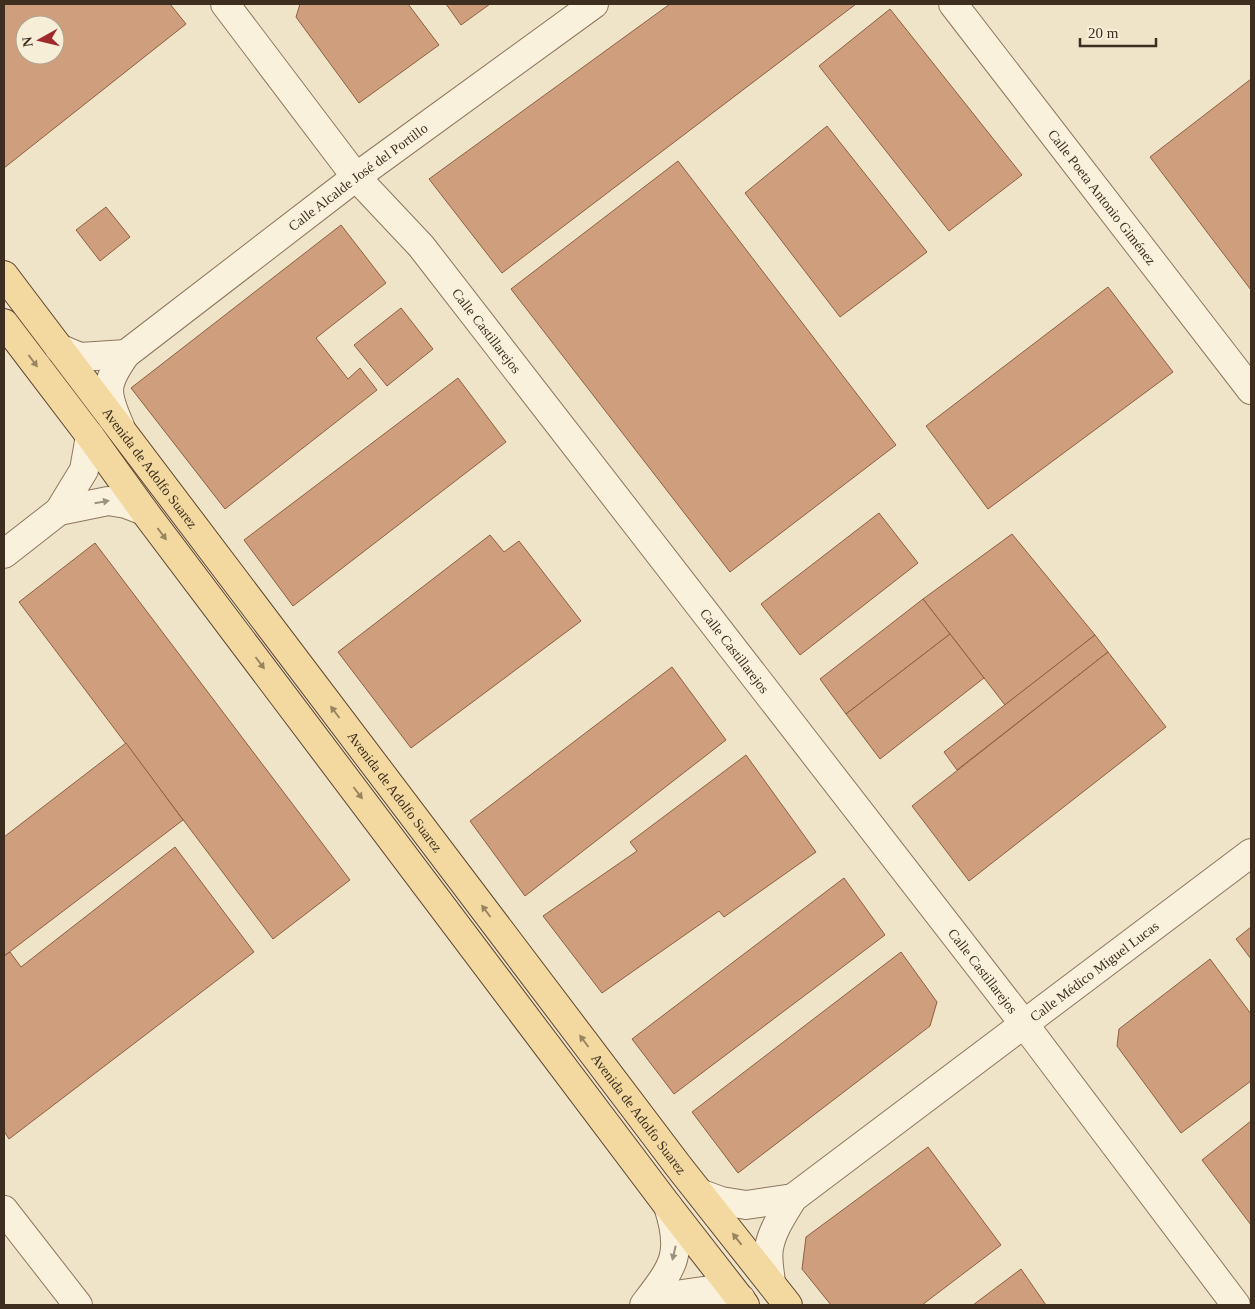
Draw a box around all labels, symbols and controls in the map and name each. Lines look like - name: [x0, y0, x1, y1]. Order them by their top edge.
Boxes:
- north arrow: [15, 15, 65, 65]
- scale bar: [1080, 15, 1156, 47]
- text: 20 m: [1088, 25, 1119, 41]
- text: N: [19, 36, 36, 48]
- street label: Calle Alcalde José del Portillo: [285, 120, 430, 234]
- street label: Calle Poeta Antonio Giménez: [1045, 127, 1159, 268]
- street label: Calle Castillarejos: [449, 285, 524, 376]
- one-way arrow: [28, 355, 39, 368]
- street label: Avenida de Adolfo Suarez: [100, 405, 200, 531]
- one-way arrow: [94, 498, 110, 506]
- one-way arrow: [157, 527, 167, 541]
- street label: Calle Castillarejos: [697, 606, 772, 696]
- one-way arrow: [255, 656, 265, 670]
- one-way arrow: [330, 705, 340, 719]
- street label: Avenida de Adolfo Suarez: [345, 729, 445, 855]
- one-way arrow: [353, 786, 363, 800]
- one-way arrow: [481, 904, 491, 918]
- street label: Calle Médico Miguel Lucas: [1027, 918, 1161, 1024]
- street label: Calle Castillarejos: [945, 926, 1020, 1016]
- one-way arrow: [579, 1034, 589, 1048]
- street label: Avenida de Adolfo Suarez: [588, 1051, 689, 1177]
- one-way arrow: [731, 1233, 742, 1246]
- one-way arrow: [670, 1246, 678, 1261]

